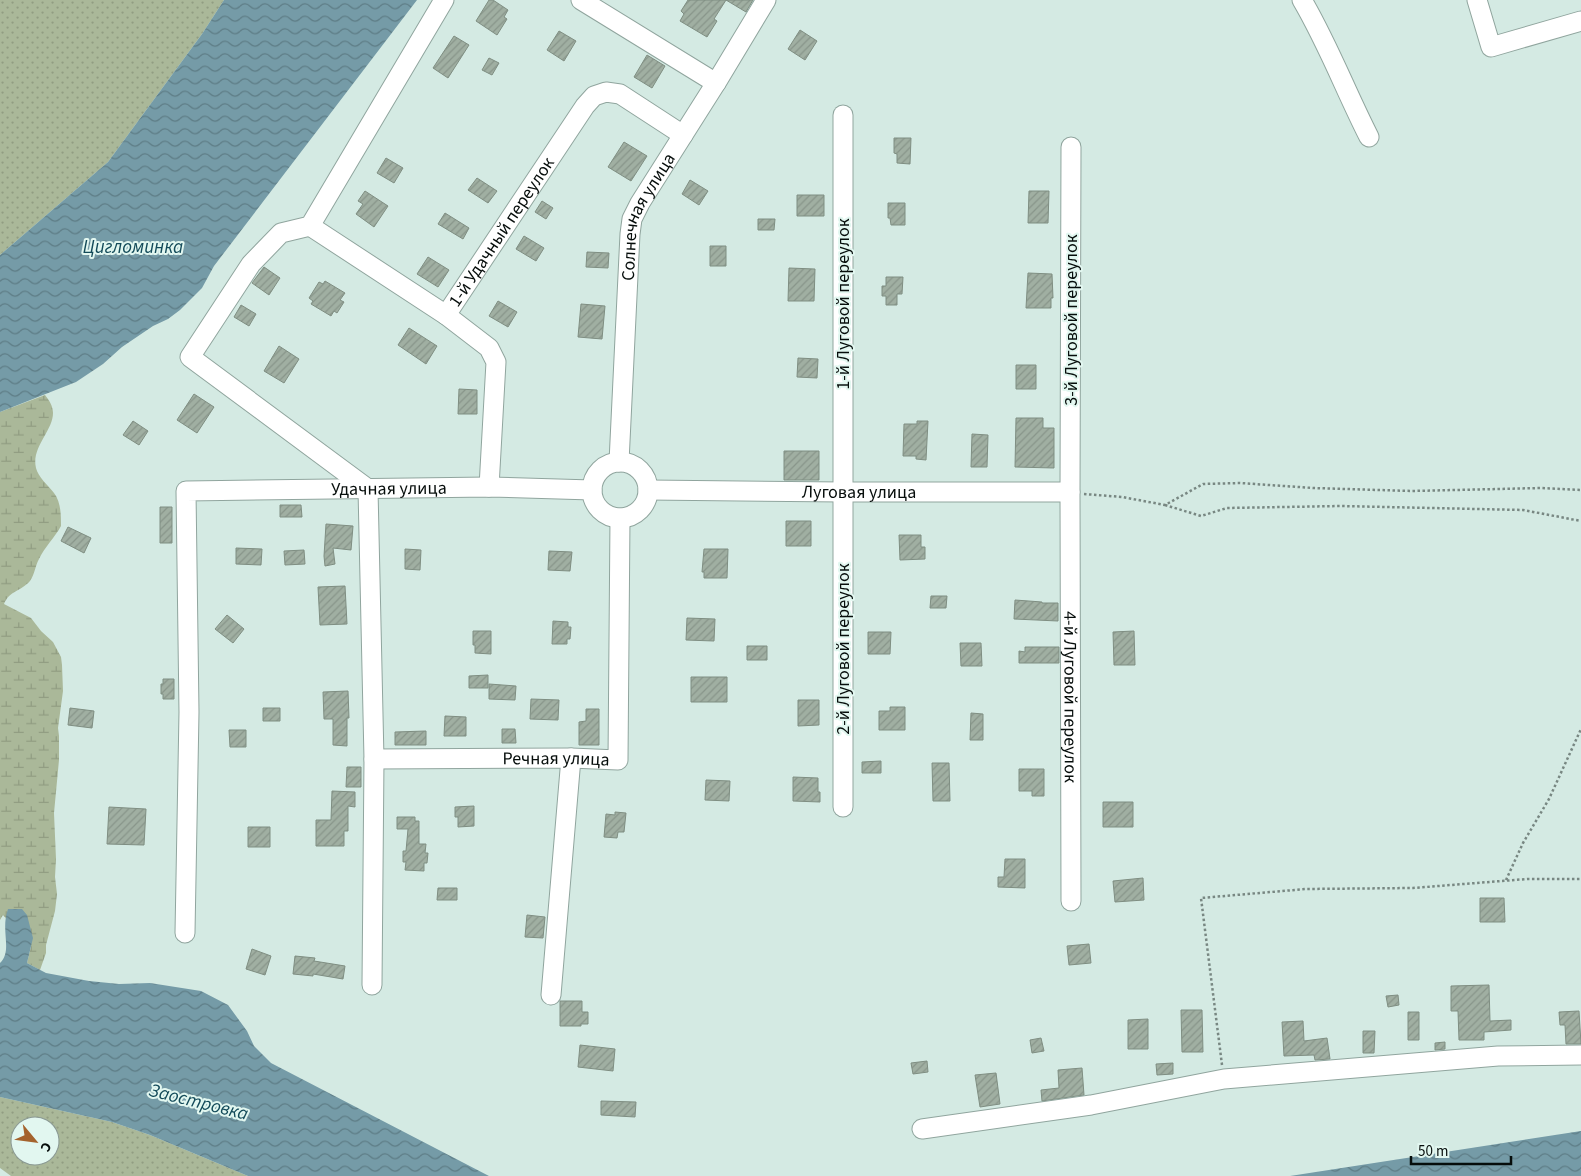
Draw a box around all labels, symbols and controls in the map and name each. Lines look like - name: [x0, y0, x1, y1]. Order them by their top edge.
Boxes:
- street label: Солнечная улица: [616, 148, 682, 281]
- street label: 1-й Удачный переулок: [443, 152, 561, 312]
- street label: 1-й Луговой переулок: [831, 218, 856, 390]
- water label: Цигломинка: [83, 234, 183, 261]
- street label: 3-й Луговой переулок: [1059, 234, 1084, 406]
- street label: Удачная улица: [331, 476, 447, 502]
- street label: Луговая улица: [802, 480, 916, 505]
- street label: 2-й Луговой переулок: [831, 563, 856, 735]
- street label: 4-й Луговой переулок: [1057, 611, 1083, 783]
- street label: Речная улица: [502, 746, 610, 773]
- water label: Заостровка: [146, 1077, 251, 1128]
- north arrow: [10, 1116, 60, 1166]
- scale bar: [1411, 1134, 1511, 1166]
- text: С: [35, 1138, 56, 1155]
- text: 50 m: [1418, 1141, 1448, 1162]

